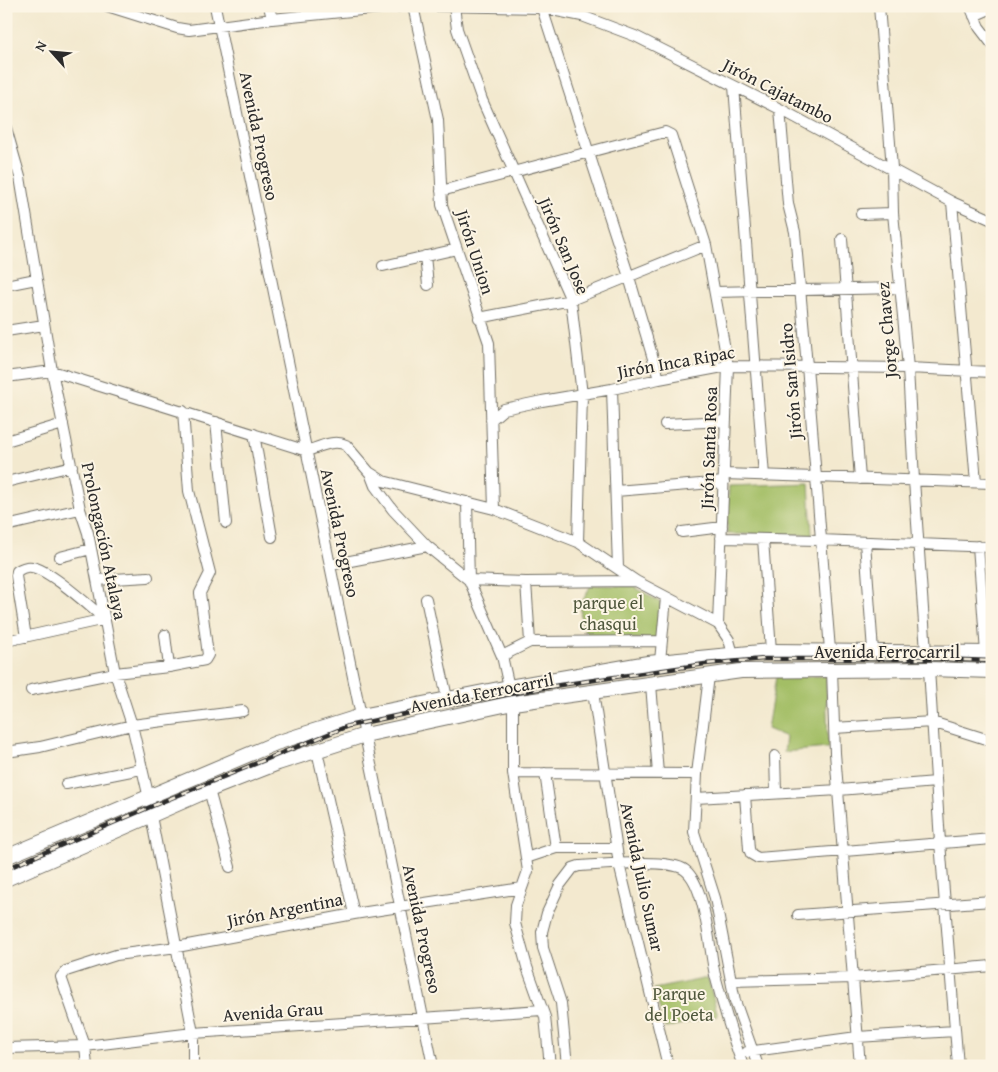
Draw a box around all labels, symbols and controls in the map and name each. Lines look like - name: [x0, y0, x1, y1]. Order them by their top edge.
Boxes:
- north arrow: [28, 28, 78, 78]
- text: N: [29, 37, 52, 55]
- street label: Jirón Cajatambo: [716, 50, 838, 130]
- street label: Avenida Progreso: [233, 69, 286, 203]
- street label: Jirón San Jose: [531, 191, 597, 299]
- street label: Jirón Union: [448, 204, 502, 298]
- street label: Jorge Chavez: [869, 281, 904, 381]
- street label: Jirón San Isidro: [772, 322, 809, 442]
- street label: Jirón Inca Ripac: [613, 338, 737, 385]
- street label: Jirón Santa Rosa: [693, 386, 724, 512]
- street label: Prolongación Atalaya: [75, 460, 134, 623]
- street label: Avenida Progreso: [314, 466, 367, 600]
- park label: parque el chasqui: [573, 589, 643, 637]
- street label: Avenida Ferrocarril: [814, 638, 960, 665]
- street label: Avenida Ferrocarril: [408, 665, 556, 720]
- street label: Avenida Julio Sumar: [613, 800, 672, 955]
- street label: Avenida Progreso: [396, 862, 449, 996]
- street label: Jirón Argentina: [223, 885, 346, 934]
- park label: Parque del Poeta: [644, 980, 714, 1028]
- street label: Avenida Grau: [222, 995, 324, 1028]

